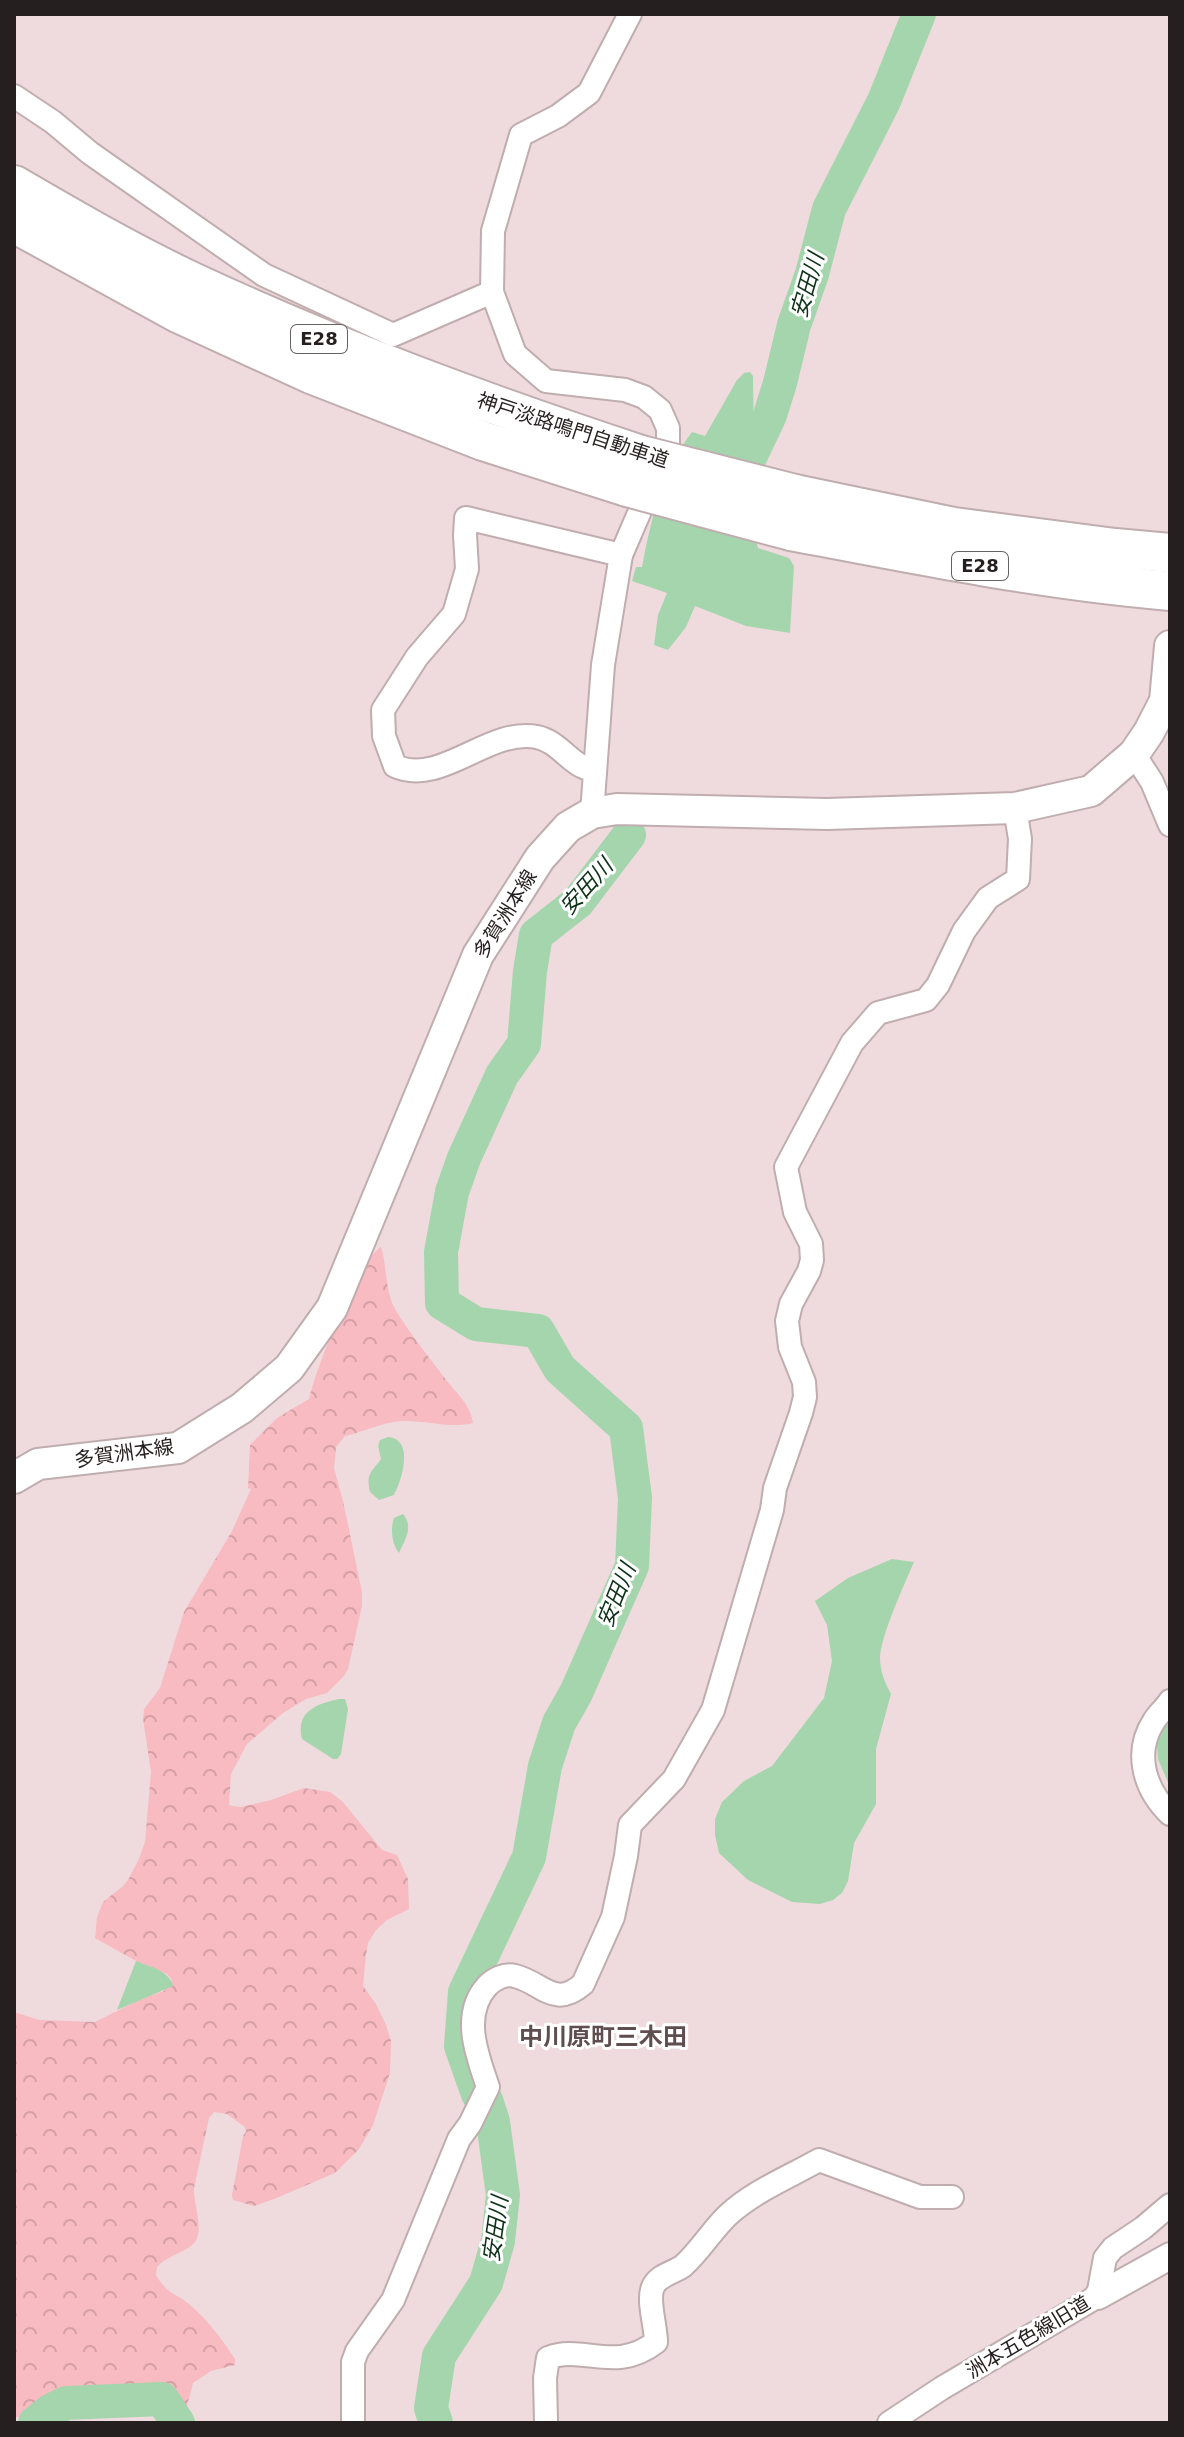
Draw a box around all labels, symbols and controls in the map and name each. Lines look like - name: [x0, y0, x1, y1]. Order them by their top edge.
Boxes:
- water label: 安田川: [786, 248, 829, 320]
- road number: E28: [291, 325, 347, 353]
- street label: 神戸淡路鳴門自動車道: [474, 388, 672, 472]
- road number: E28: [952, 552, 1008, 580]
- water label: 安田川: [555, 852, 619, 919]
- street label: 多賀洲本線: [468, 865, 542, 963]
- street label: 多賀洲本線: [73, 1434, 175, 1472]
- water label: 安田川: [593, 1558, 641, 1630]
- district label: 中川原町三木田: [519, 2023, 687, 2051]
- water label: 安田川: [479, 2193, 513, 2263]
- street label: 洲本五色線旧道: [962, 2291, 1094, 2383]

